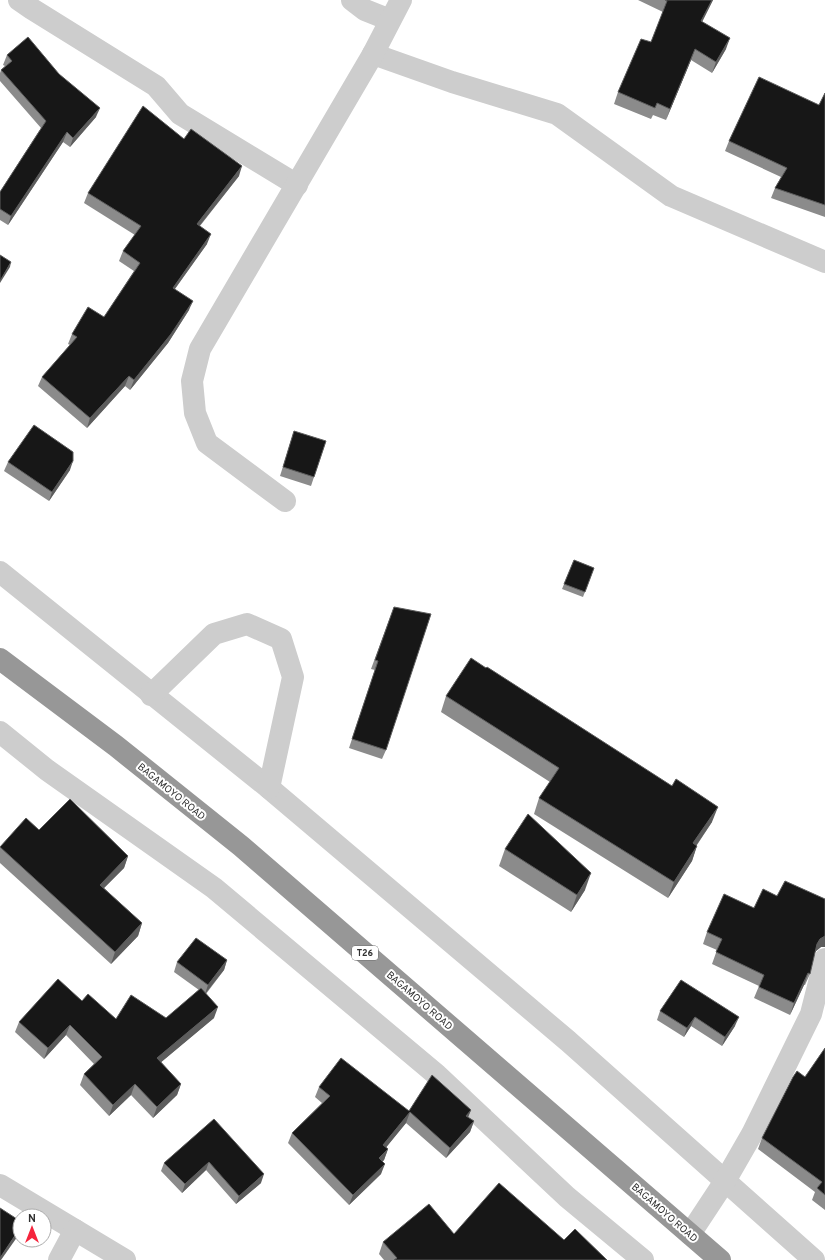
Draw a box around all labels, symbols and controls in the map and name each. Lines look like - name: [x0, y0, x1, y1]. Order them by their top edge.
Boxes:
- street label: BAGAMOYO ROAD: [135, 761, 208, 824]
- road number: T26: [352, 946, 378, 960]
- street label: BAGAMOYO ROAD: [383, 969, 455, 1034]
- street label: BAGAMOYO ROAD: [628, 1181, 700, 1246]
- north arrow: [12, 1208, 52, 1248]
- text: N: [28, 1212, 36, 1226]

